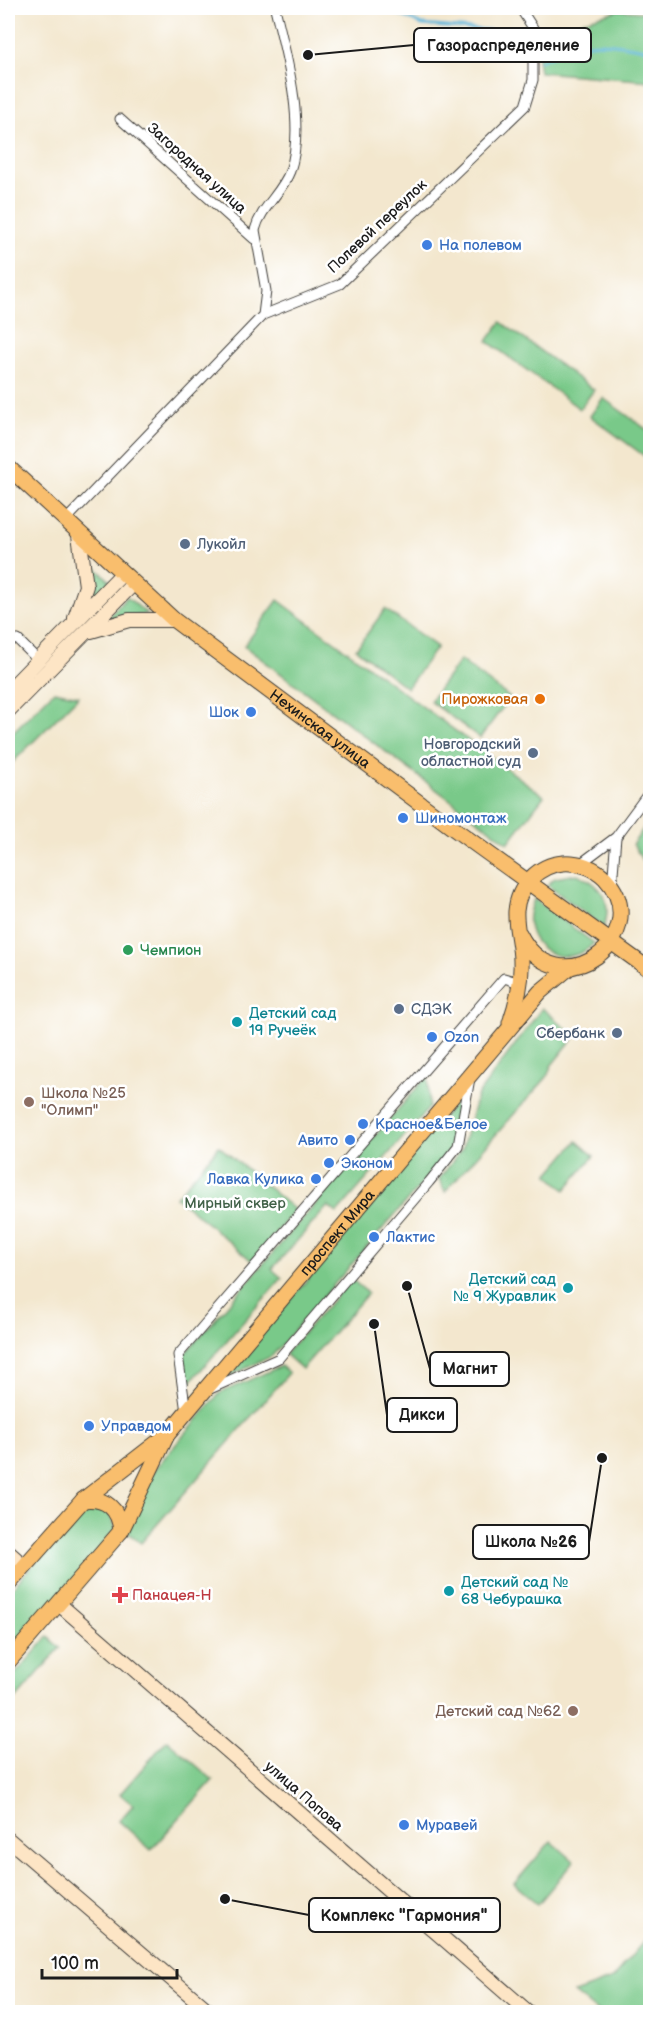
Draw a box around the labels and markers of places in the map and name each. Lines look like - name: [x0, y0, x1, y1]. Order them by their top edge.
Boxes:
- callout: Газораспределение: [414, 28, 591, 62]
- place label: На полевом: [439, 236, 522, 255]
- marker: На полевом: [420, 238, 434, 252]
- place label: Лукойл: [196, 535, 246, 554]
- marker: Лукойл: [178, 537, 192, 551]
- place label: Пирожковая: [441, 690, 528, 709]
- marker: Пирожковая: [533, 692, 547, 706]
- place label: Шок: [209, 703, 239, 722]
- marker: Шок: [244, 705, 258, 719]
- place label: Новгородский областной суд: [421, 735, 521, 771]
- marker: Новгородский областной суд: [526, 746, 540, 760]
- place label: Шиномонтаж: [415, 809, 507, 828]
- marker: Шиномонтаж: [396, 811, 410, 825]
- place label: Чемпион: [140, 941, 202, 960]
- marker: Чемпион: [121, 943, 135, 957]
- place label: СДЭК: [411, 1000, 452, 1019]
- marker: СДЭК: [392, 1002, 406, 1016]
- place label: Детский сад 19 Ручеёк: [249, 1004, 336, 1040]
- marker: Детский сад 19 Ручеёк: [230, 1015, 244, 1029]
- place label: Сбербанк: [536, 1024, 605, 1043]
- marker: Сбербанк: [610, 1026, 624, 1040]
- place label: Ozon: [444, 1028, 479, 1047]
- marker: Ozon: [425, 1030, 439, 1044]
- place label: Школа №25 "Олимп": [41, 1084, 126, 1120]
- marker: Школа №25 "Олимп": [22, 1095, 36, 1109]
- place label: Красное&Белое: [375, 1115, 487, 1134]
- marker: Красное&Белое: [356, 1117, 370, 1131]
- place label: Авито: [297, 1131, 338, 1150]
- marker: Авито: [343, 1133, 357, 1147]
- place label: Эконом: [341, 1154, 393, 1173]
- marker: Эконом: [322, 1156, 336, 1170]
- place label: Лавка Кулика: [206, 1170, 304, 1189]
- marker: Лавка Кулика: [309, 1172, 323, 1186]
- place label: Лактис: [385, 1228, 436, 1247]
- marker: Лактис: [367, 1230, 381, 1244]
- place label: Детский сад № 9 Журавлик: [453, 1270, 556, 1306]
- marker: Детский сад № 9 Журавлик: [561, 1281, 575, 1295]
- callout: Магнит: [430, 1352, 509, 1386]
- callout: Дикси: [387, 1398, 457, 1432]
- place label: Управдом: [101, 1417, 172, 1436]
- marker: Управдом: [82, 1419, 96, 1433]
- callout: Школа №26: [473, 1525, 589, 1559]
- place label: Детский сад № 68 Чебурашка: [461, 1573, 568, 1609]
- marker: Детский сад № 68 Чебурашка: [442, 1584, 456, 1598]
- place label: Панацея-Н: [132, 1586, 212, 1605]
- marker: Панацея-Н: [113, 1588, 127, 1602]
- place label: Детский сад №62: [436, 1702, 561, 1721]
- marker: Детский сад №62: [566, 1704, 580, 1718]
- place label: Муравей: [416, 1816, 478, 1835]
- marker: Муравей: [397, 1818, 411, 1832]
- callout: Комплекс "Гармония": [309, 1898, 500, 1932]

